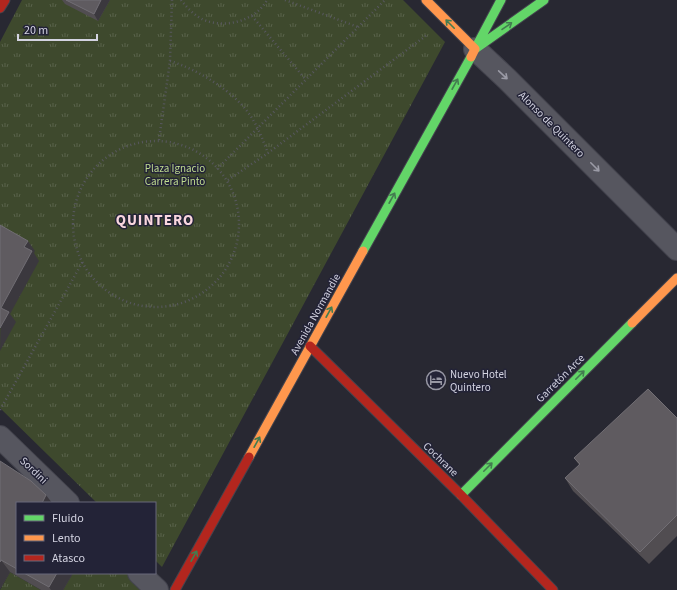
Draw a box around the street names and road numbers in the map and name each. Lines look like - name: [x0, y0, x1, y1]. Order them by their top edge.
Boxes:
- street label: Alonso de Quintero: [515, 88, 588, 161]
- street label: Avenida Normandie: [287, 270, 344, 358]
- street label: Garretón Arce: [533, 350, 588, 406]
- street label: Cochrane: [420, 439, 462, 480]
- street label: Sordini: [17, 453, 51, 487]

